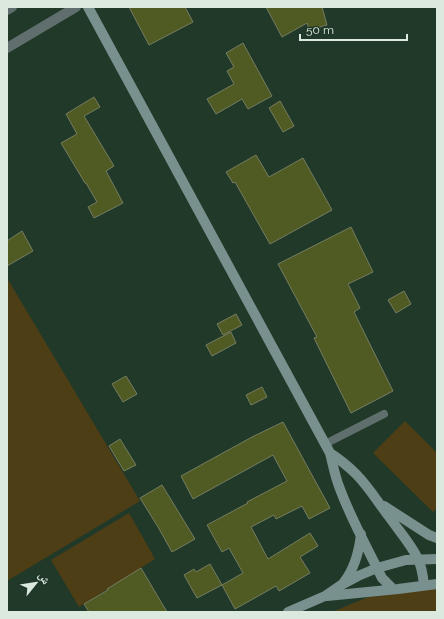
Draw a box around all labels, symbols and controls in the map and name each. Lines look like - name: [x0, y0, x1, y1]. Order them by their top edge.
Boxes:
- scale bar: [300, 16, 407, 42]
- text: 50 m: [306, 23, 334, 37]
- north arrow: [16, 563, 56, 603]
- text: ش: [35, 570, 53, 587]

